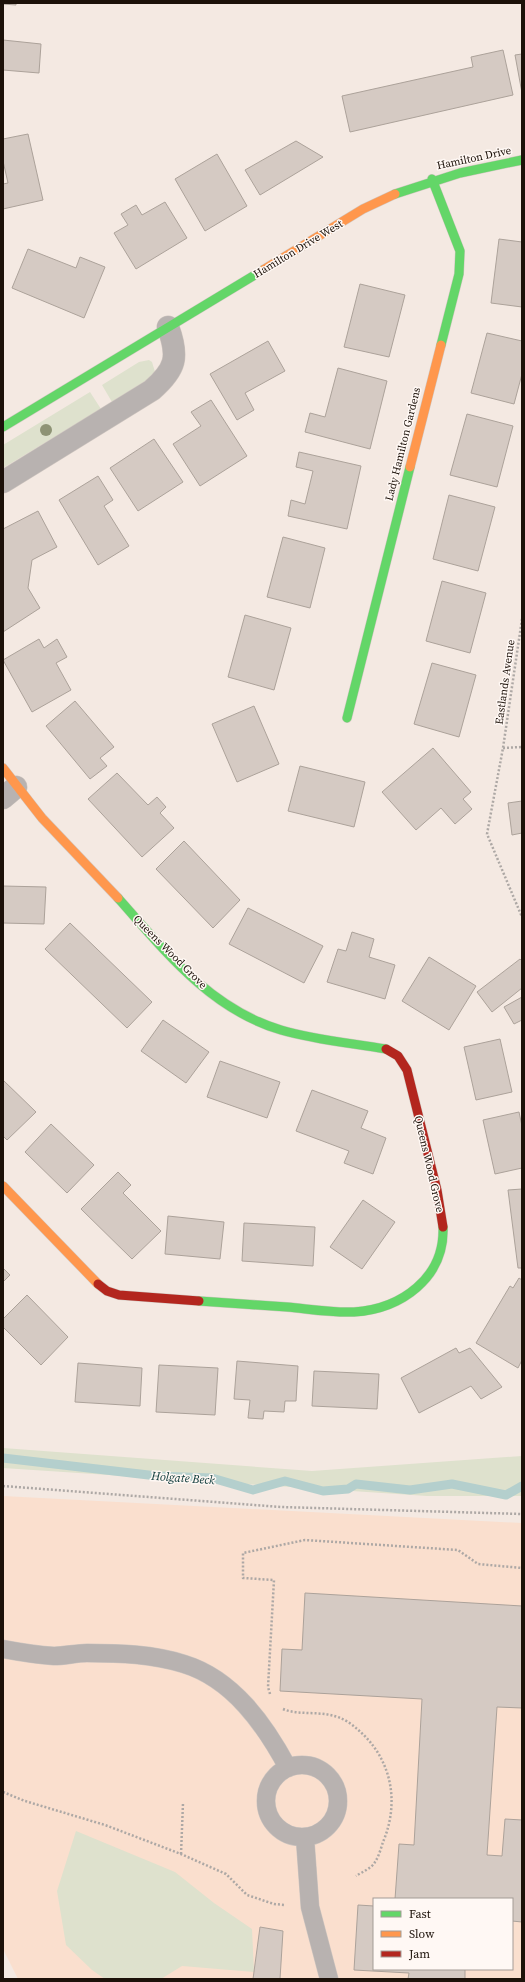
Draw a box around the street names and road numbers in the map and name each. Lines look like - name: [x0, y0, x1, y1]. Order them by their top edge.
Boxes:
- street label: Hamilton Drive: [435, 143, 513, 173]
- street label: Hamilton Drive West: [250, 216, 346, 282]
- street label: Lady Hamilton Gardens: [382, 385, 424, 502]
- street label: Eastlands Avenue: [492, 638, 518, 725]
- street label: Queens Wood Grove: [130, 912, 210, 992]
- street label: Queens Wood Grove: [411, 1114, 447, 1214]

